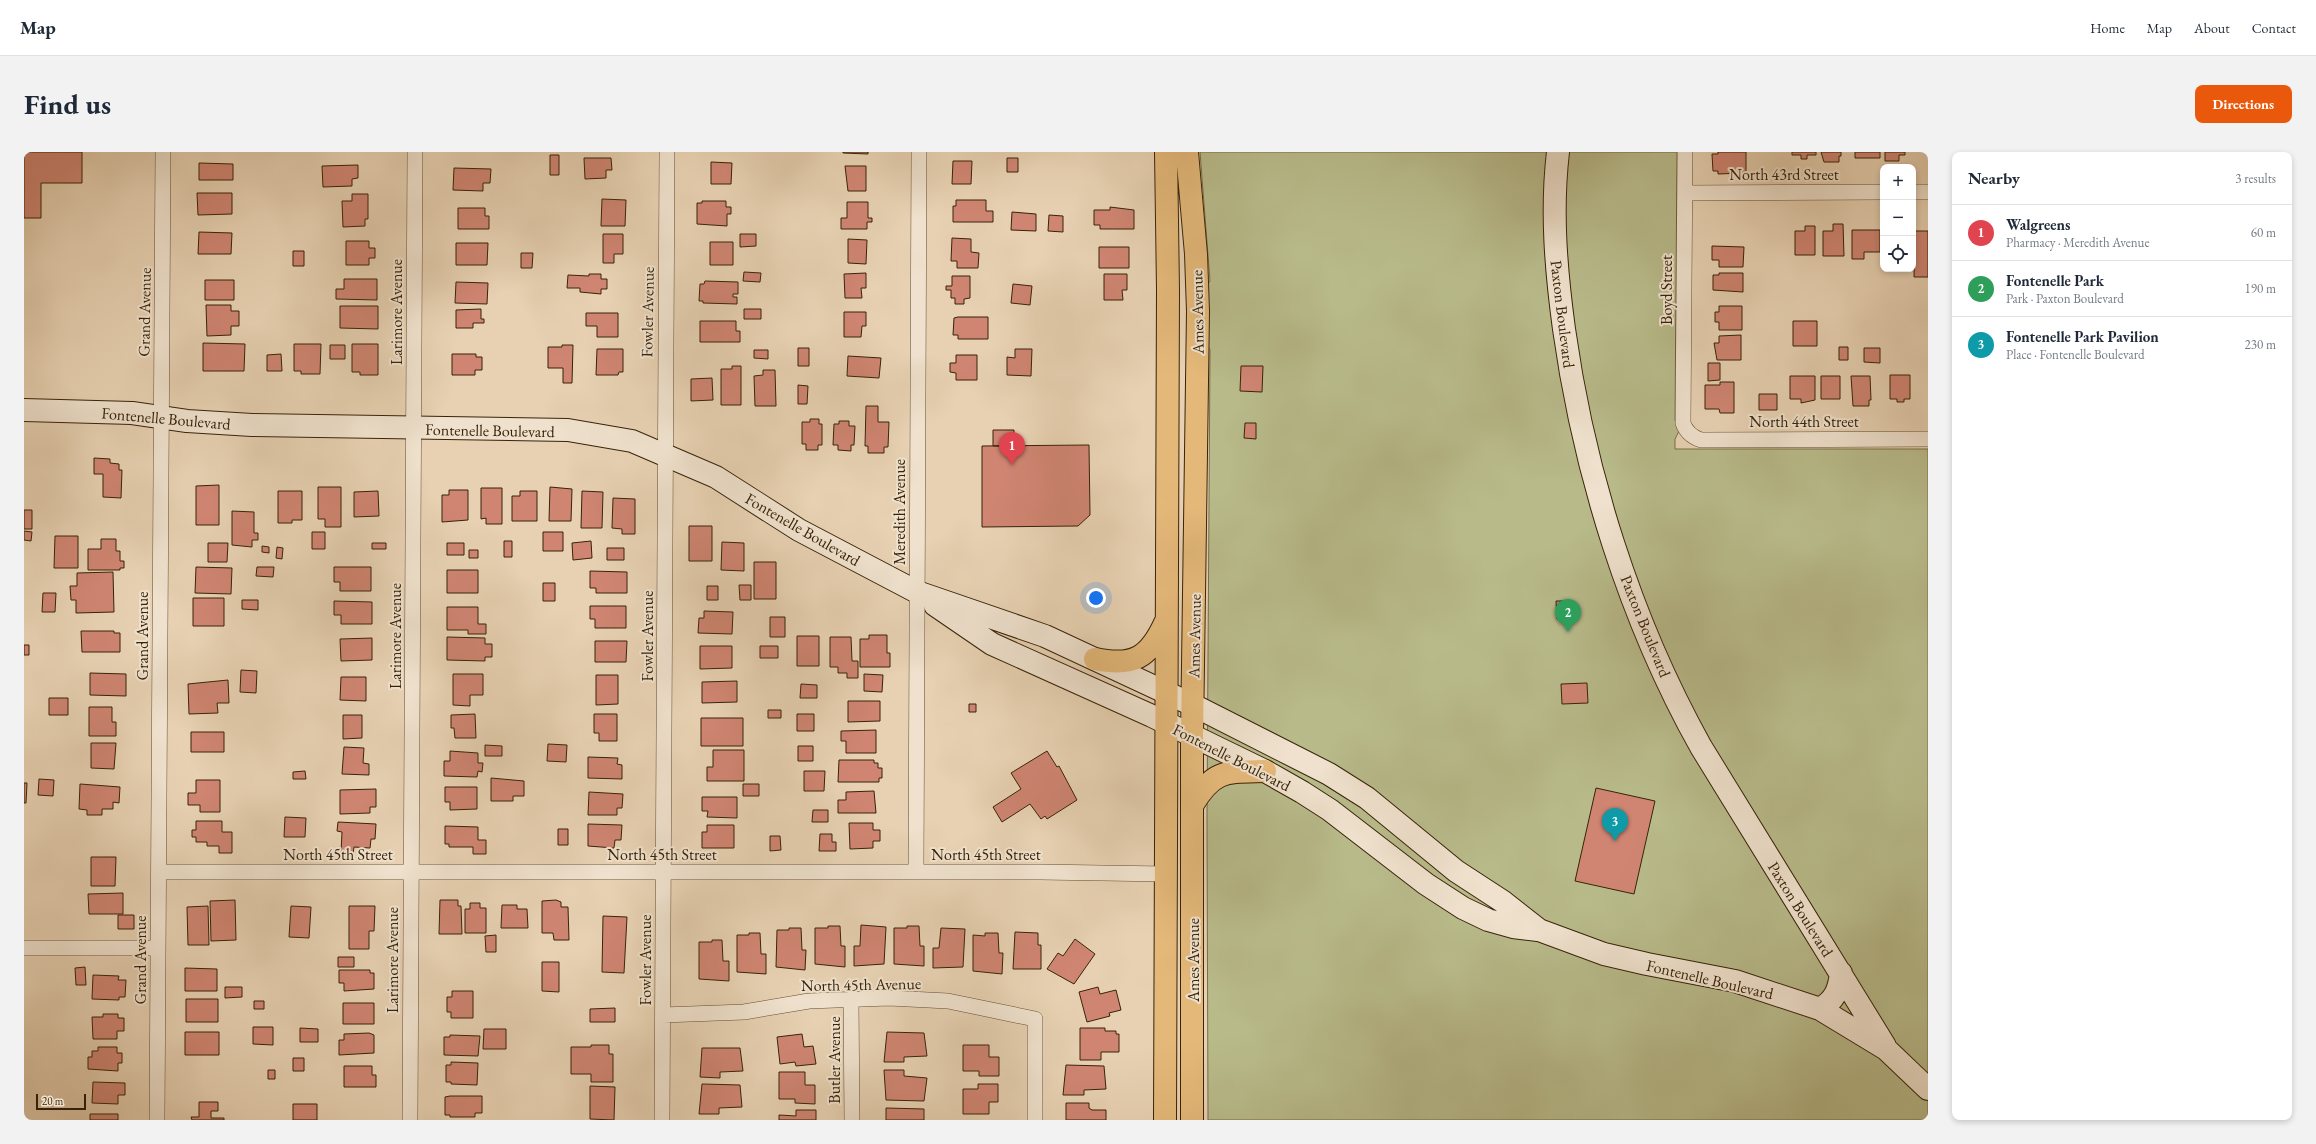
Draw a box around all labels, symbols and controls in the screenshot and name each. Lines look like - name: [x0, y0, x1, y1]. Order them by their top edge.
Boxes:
- text: Map: [20, 15, 56, 40]
- text: Home: [2090, 19, 2125, 37]
- text: Map: [2147, 19, 2172, 37]
- text: About: [2194, 19, 2230, 37]
- text: Contact: [2252, 19, 2296, 37]
- button: Directions: [2195, 85, 2292, 123]
- text: Find us: [24, 86, 111, 122]
- street label: North 43rd Street: [1729, 164, 1839, 185]
- map controls: [1880, 164, 1916, 272]
- button: +: [1880, 164, 1916, 200]
- text: Nearby: [1968, 167, 2020, 189]
- text: 3 results: [2235, 170, 2276, 187]
- button: −: [1880, 200, 1916, 236]
- text: Walgreens: [2006, 215, 2070, 234]
- text: 1: [1978, 224, 1984, 241]
- text: 60 m: [2251, 224, 2276, 241]
- text: Pharmacy · Meredith Avenue: [2006, 234, 2149, 251]
- button: locate: [1880, 236, 1916, 272]
- street label: Boyd Street: [1656, 255, 1677, 325]
- street label: Larimore Avenue: [386, 259, 407, 365]
- street label: Paxton Boulevard: [1545, 259, 1580, 370]
- street label: Fowler Avenue: [636, 266, 659, 358]
- street label: Grand Avenue: [133, 267, 156, 357]
- street label: Ames Avenue: [1186, 270, 1209, 355]
- text: Fontenelle Park: [2006, 271, 2104, 290]
- text: 2: [1978, 280, 1984, 297]
- text: 190 m: [2245, 280, 2276, 297]
- text: Park · Paxton Boulevard: [2006, 290, 2124, 307]
- text: Fontenelle Park Pavilion: [2006, 327, 2159, 346]
- text: 3: [1978, 336, 1984, 353]
- text: 230 m: [2245, 336, 2276, 353]
- text: Place · Fontenelle Boulevard: [2006, 346, 2145, 363]
- street label: Fontenelle Boulevard: [100, 402, 232, 435]
- street label: North 44th Street: [1749, 411, 1859, 432]
- street label: Fontenelle Boulevard: [425, 419, 556, 442]
- pin: 1: [999, 432, 1025, 465]
- street label: Meredith Avenue: [889, 459, 910, 565]
- street label: Fontenelle Boulevard: [741, 488, 865, 571]
- street label: Paxton Boulevard: [1616, 572, 1676, 681]
- street label: Larimore Avenue: [385, 583, 406, 689]
- your location: [1086, 588, 1106, 608]
- street label: Grand Avenue: [132, 591, 153, 681]
- street label: Fowler Avenue: [637, 591, 658, 681]
- street label: Ames Avenue: [1183, 594, 1206, 679]
- pin: 2: [1555, 599, 1581, 632]
- street label: Fontenelle Boulevard: [1169, 719, 1295, 797]
- pin: 3: [1602, 808, 1628, 841]
- street label: North 45th Street: [283, 844, 393, 865]
- street label: North 45th Street: [607, 844, 717, 865]
- street label: North 45th Street: [931, 844, 1041, 865]
- street label: Paxton Boulevard: [1763, 858, 1839, 962]
- street label: Larimore Avenue: [382, 907, 403, 1013]
- street label: Grand Avenue: [130, 915, 151, 1005]
- street label: Fowler Avenue: [635, 915, 656, 1005]
- street label: Ames Avenue: [1183, 918, 1204, 1003]
- street label: Fontenelle Boulevard: [1644, 955, 1776, 1004]
- street label: North 45th Avenue: [801, 973, 921, 996]
- street label: Butler Avenue: [824, 1016, 845, 1104]
- scale bar: [36, 1092, 86, 1111]
- text: 20 m: [42, 1094, 63, 1108]

